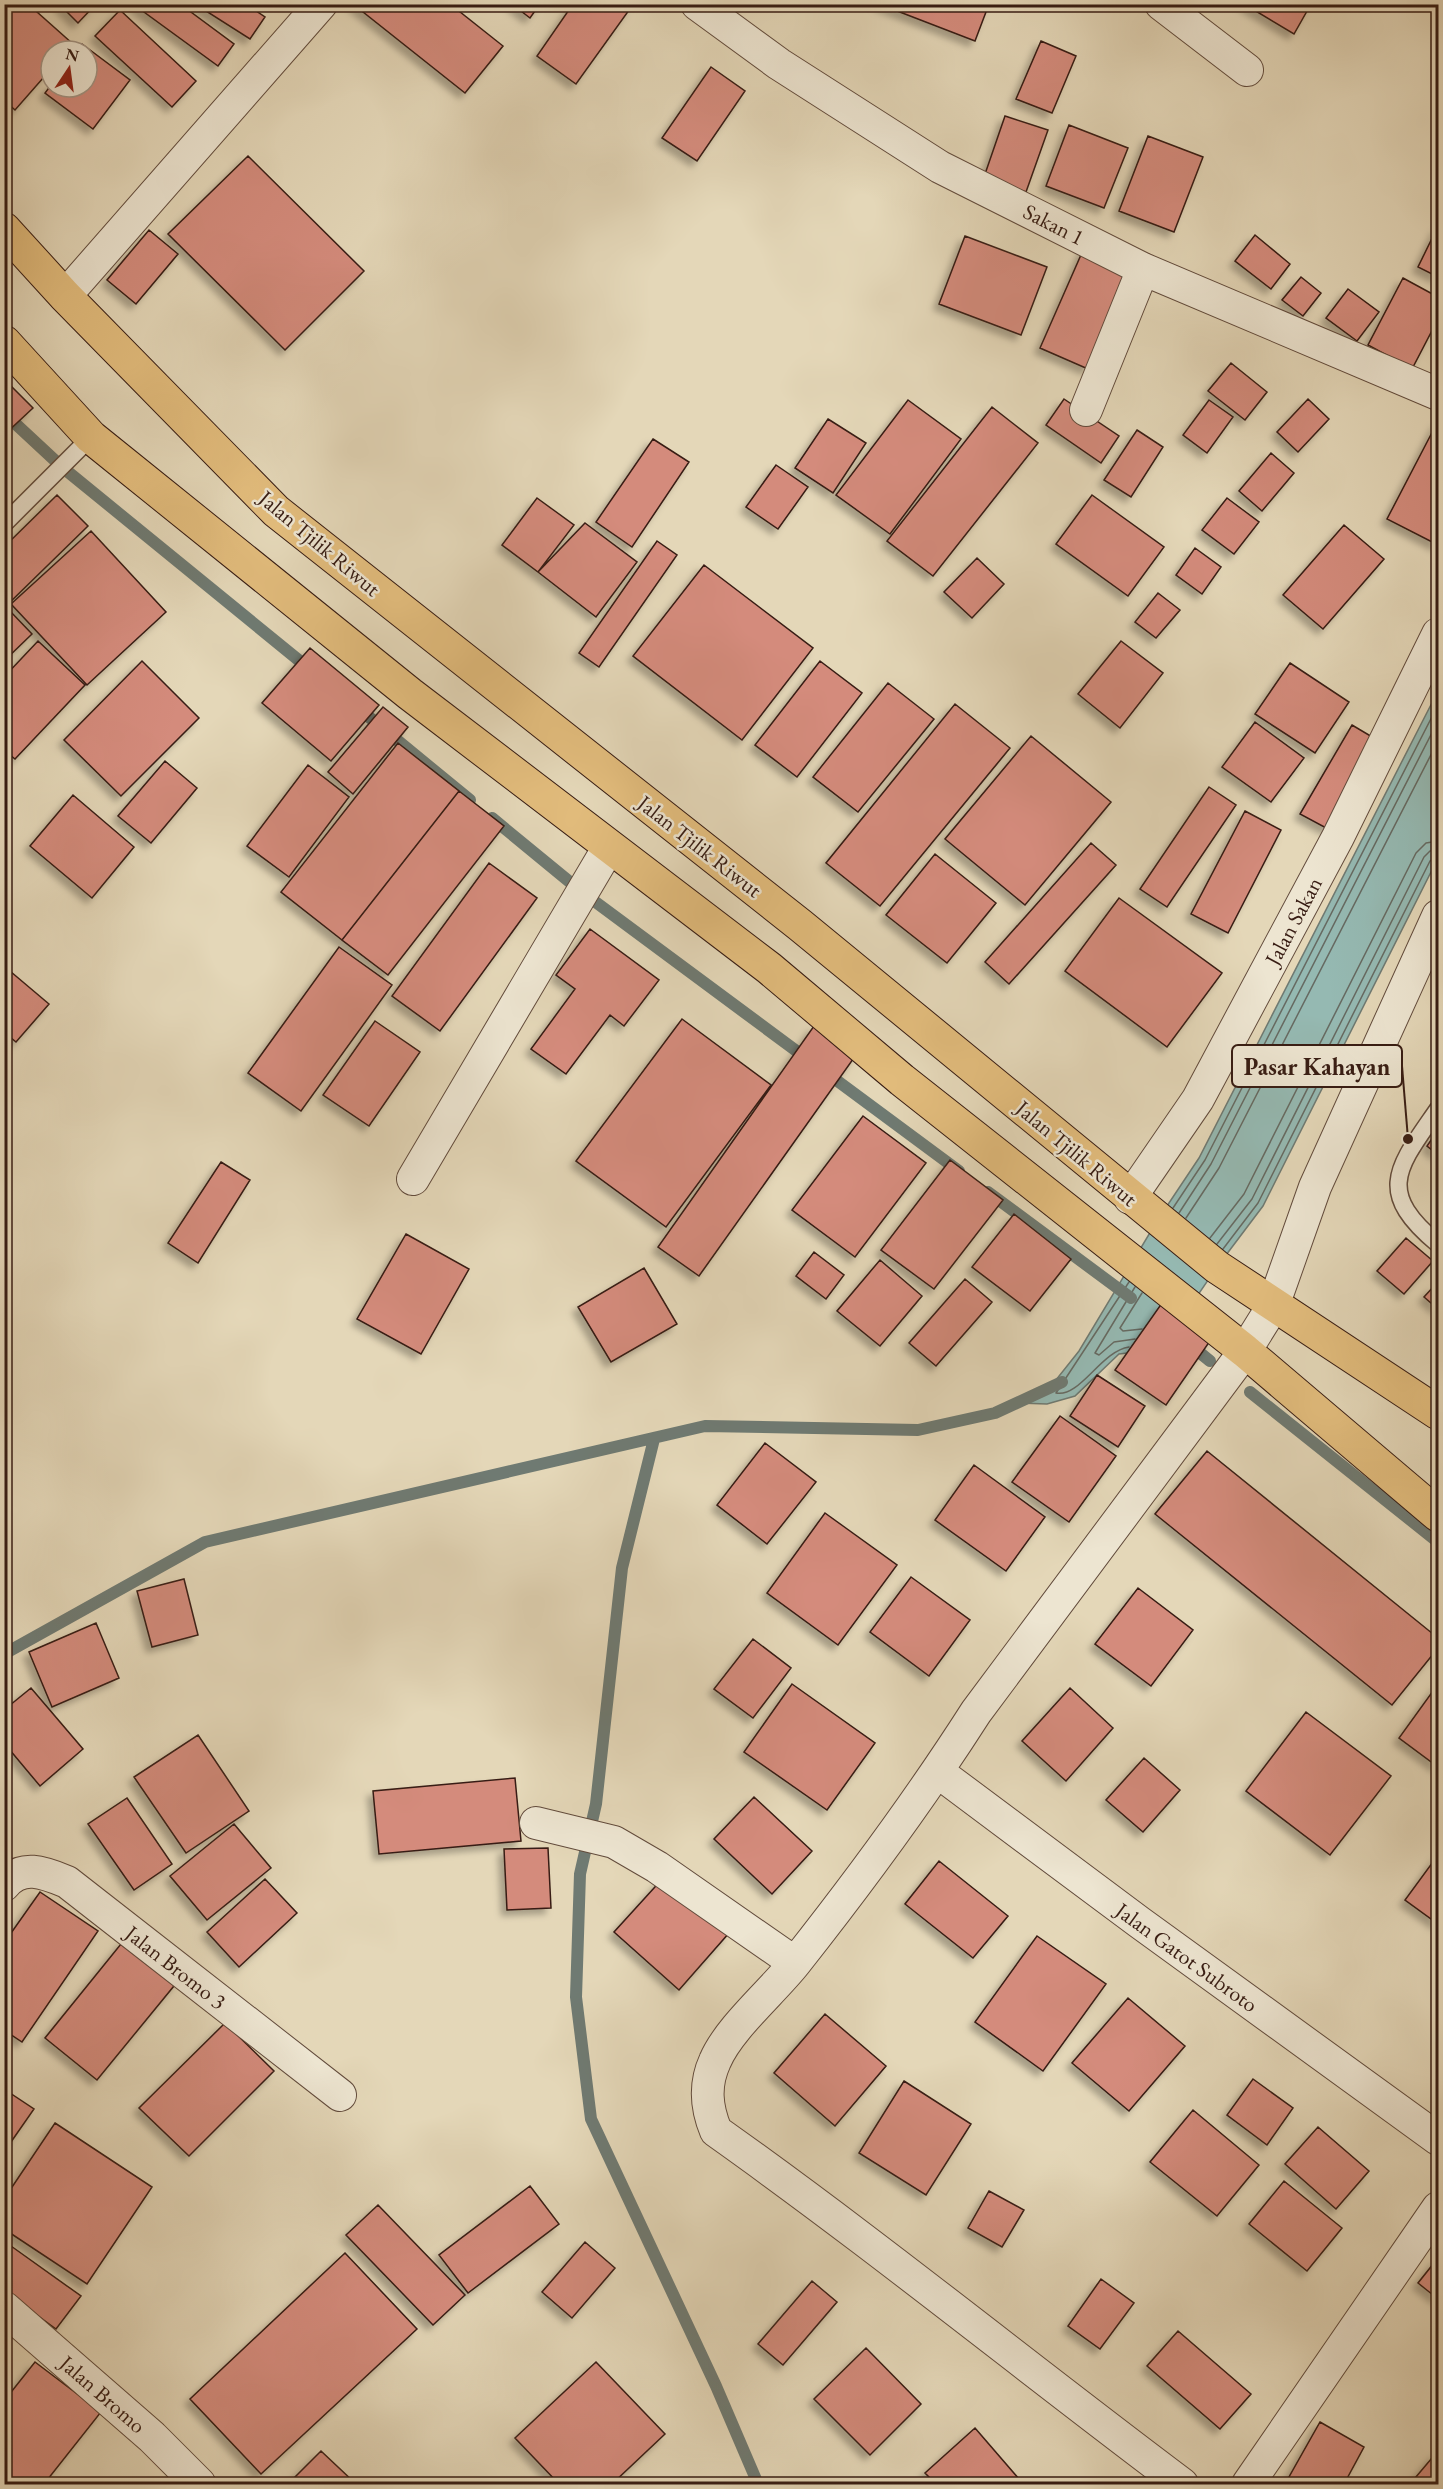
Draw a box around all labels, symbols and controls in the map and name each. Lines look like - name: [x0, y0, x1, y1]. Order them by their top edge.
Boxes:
- north arrow: [39, 39, 99, 99]
- text: N: [64, 43, 81, 67]
- street label: Sakan 1: [1018, 197, 1089, 252]
- street label: Jalan Tjilik Riwut: [251, 483, 387, 603]
- street label: Jalan Tjilik Riwut: [630, 788, 768, 904]
- street label: Jalan Sakan: [1257, 872, 1329, 972]
- callout: Pasar Kahayan: [1232, 1045, 1402, 1087]
- text: Pasar Kahayan: [1244, 1051, 1391, 1083]
- street label: Jalan Tjilik Riwut: [1008, 1093, 1144, 1213]
- street label: Jalan Gatot Subroto: [1108, 1895, 1264, 2019]
- street label: Jalan Bromo 3: [118, 1918, 232, 2016]
- street label: Jalan Bromo: [52, 2348, 152, 2440]

